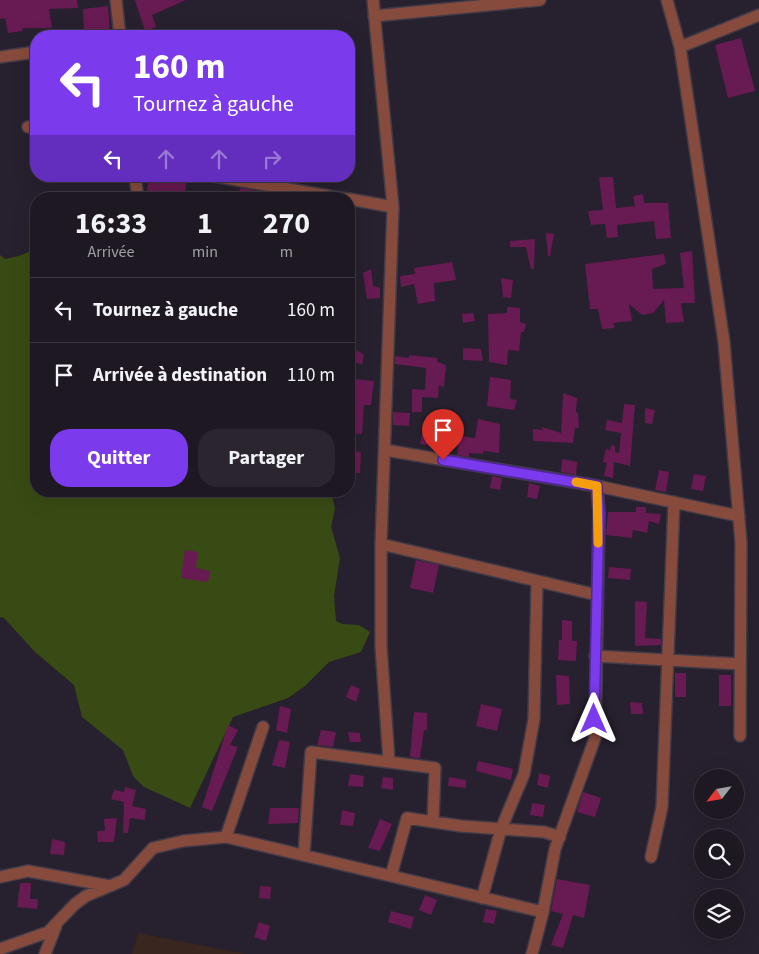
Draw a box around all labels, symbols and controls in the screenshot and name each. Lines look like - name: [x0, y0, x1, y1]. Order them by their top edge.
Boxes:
- text: 160 m: [133, 42, 225, 92]
- icon: left: [50, 50, 115, 115]
- text: Tournez à gauche: [133, 88, 294, 120]
- icon: left: [99, 145, 127, 173]
- icon: ahead: [152, 145, 180, 173]
- icon: ahead: [205, 145, 233, 173]
- icon: right: [258, 145, 286, 173]
- text: 16:33: [75, 202, 147, 245]
- text: 1: [197, 202, 213, 245]
- text: 270: [263, 202, 310, 245]
- text: Arrivée: [87, 241, 134, 263]
- text: min: [192, 241, 218, 263]
- text: m: [280, 241, 293, 263]
- icon: left: [50, 296, 78, 324]
- text: Tournez à gauche: [93, 297, 238, 324]
- text: 160 m: [287, 297, 335, 324]
- icon: arrive: [50, 361, 78, 389]
- text: Arrivée à destination: [93, 362, 267, 389]
- text: 110 m: [287, 362, 335, 389]
- pin: [422, 409, 464, 460]
- icon: arrive: [429, 416, 457, 444]
- button: Quitter: [50, 429, 188, 487]
- button: Partager: [198, 429, 335, 487]
- position arrow: [567, 692, 619, 744]
- north arrow: [694, 769, 744, 819]
- map controls: [694, 769, 744, 939]
- button: search: [694, 829, 744, 879]
- button: layers: [694, 889, 744, 939]

